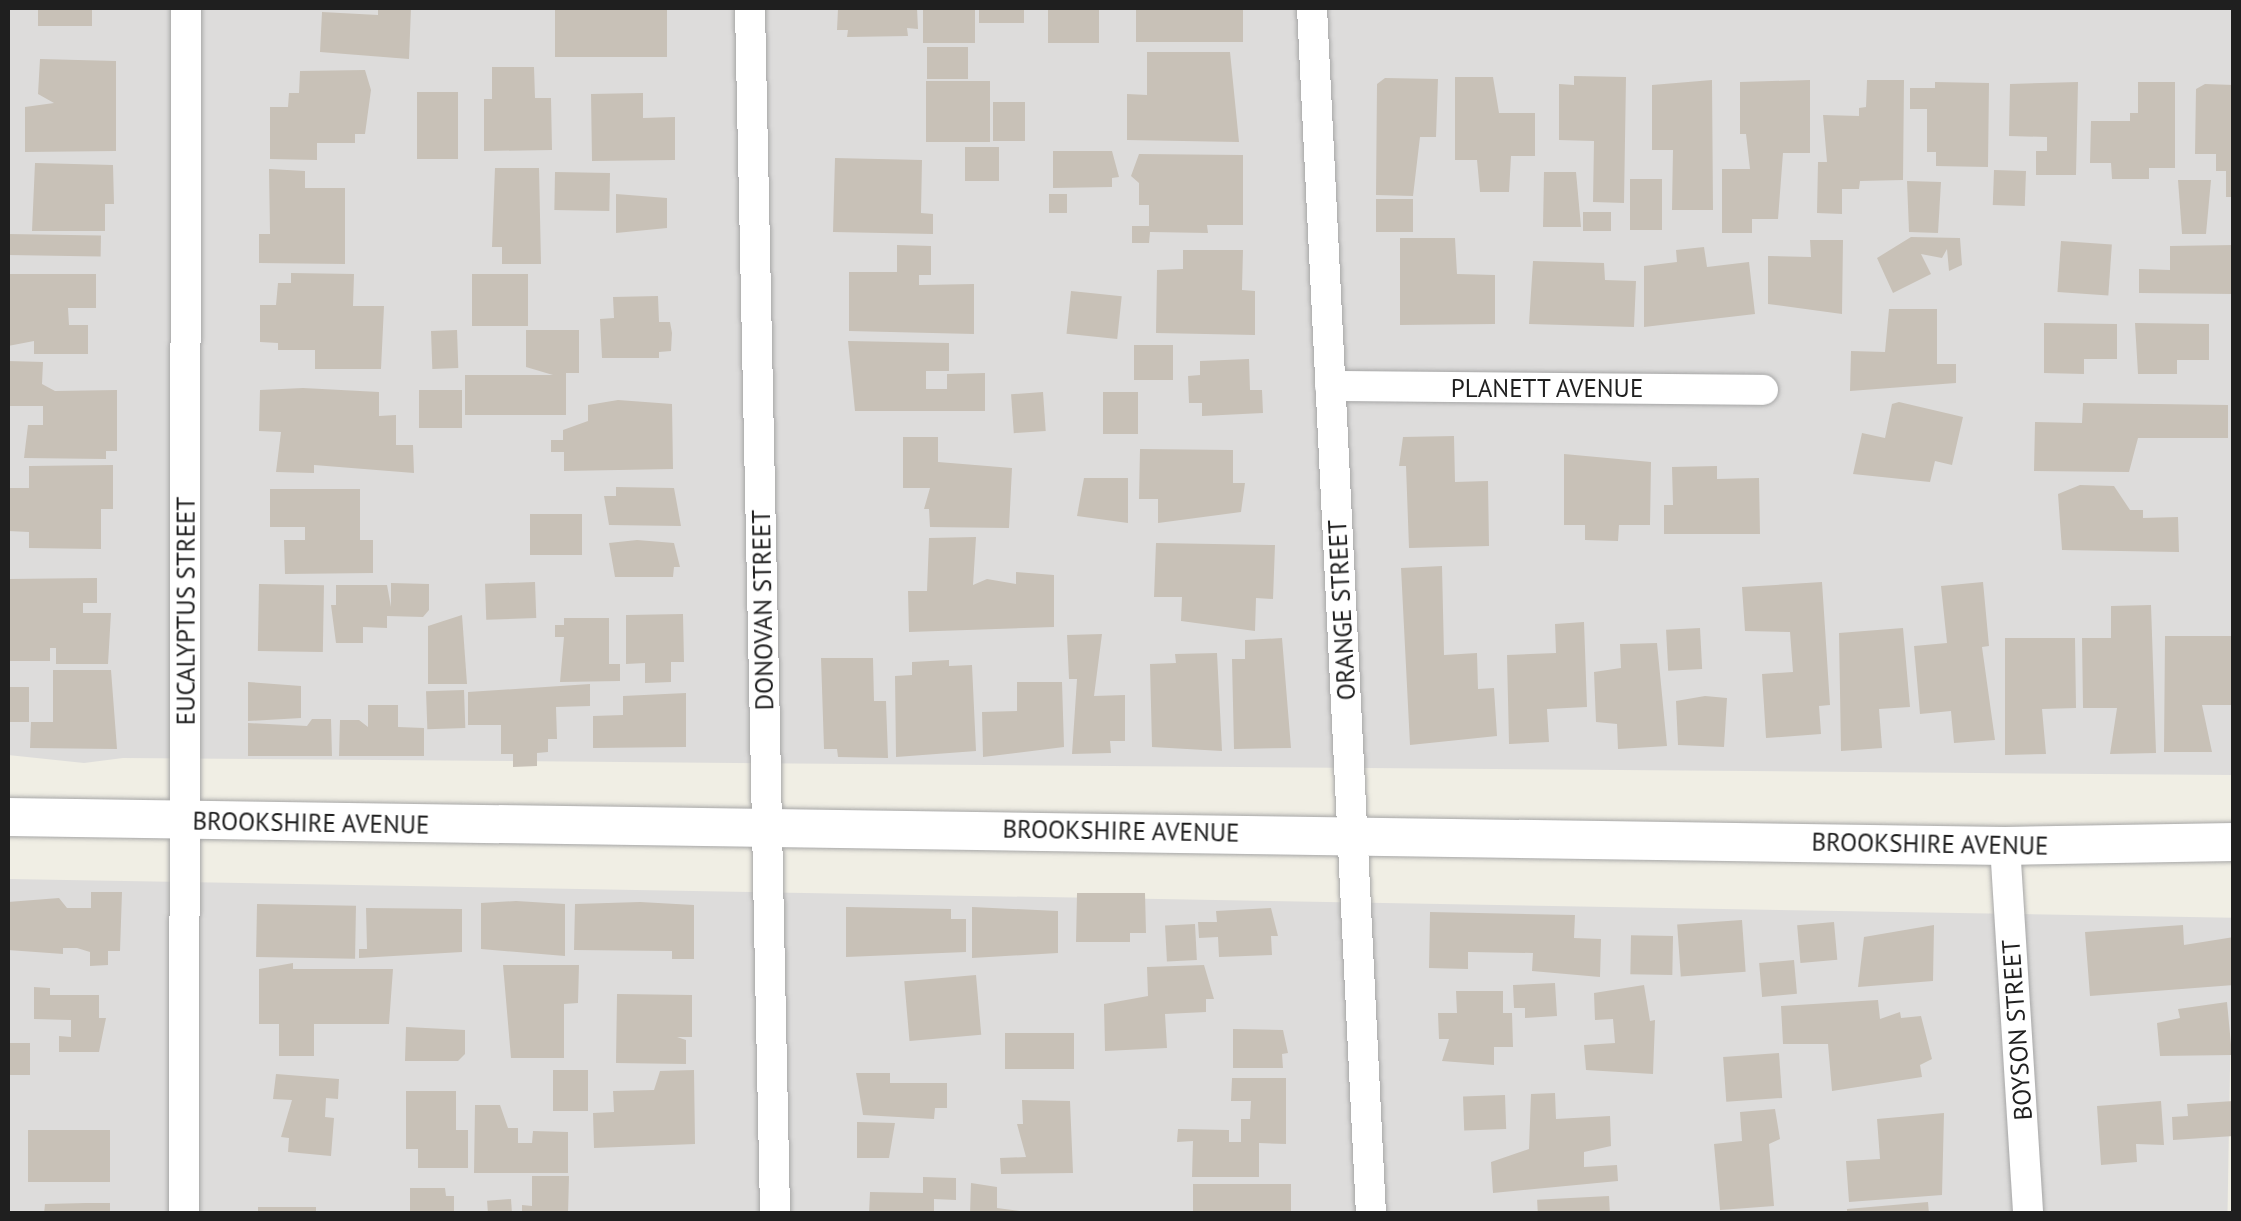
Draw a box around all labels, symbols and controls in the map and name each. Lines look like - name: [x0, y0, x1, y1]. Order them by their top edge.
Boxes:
- street label: PLANETT AVENUE: [1450, 373, 1644, 403]
- street label: EUCALYPTUS STREET: [171, 497, 201, 725]
- street label: DONOVAN STREET: [746, 509, 780, 711]
- street label: ORANGE STREET: [1322, 519, 1362, 701]
- street label: BROOKSHIRE AVENUE: [192, 806, 430, 840]
- street label: BROOKSHIRE AVENUE: [1002, 814, 1240, 848]
- street label: BROOKSHIRE AVENUE: [1811, 827, 2049, 861]
- street label: BOYSON STREET: [1996, 939, 2038, 1121]

